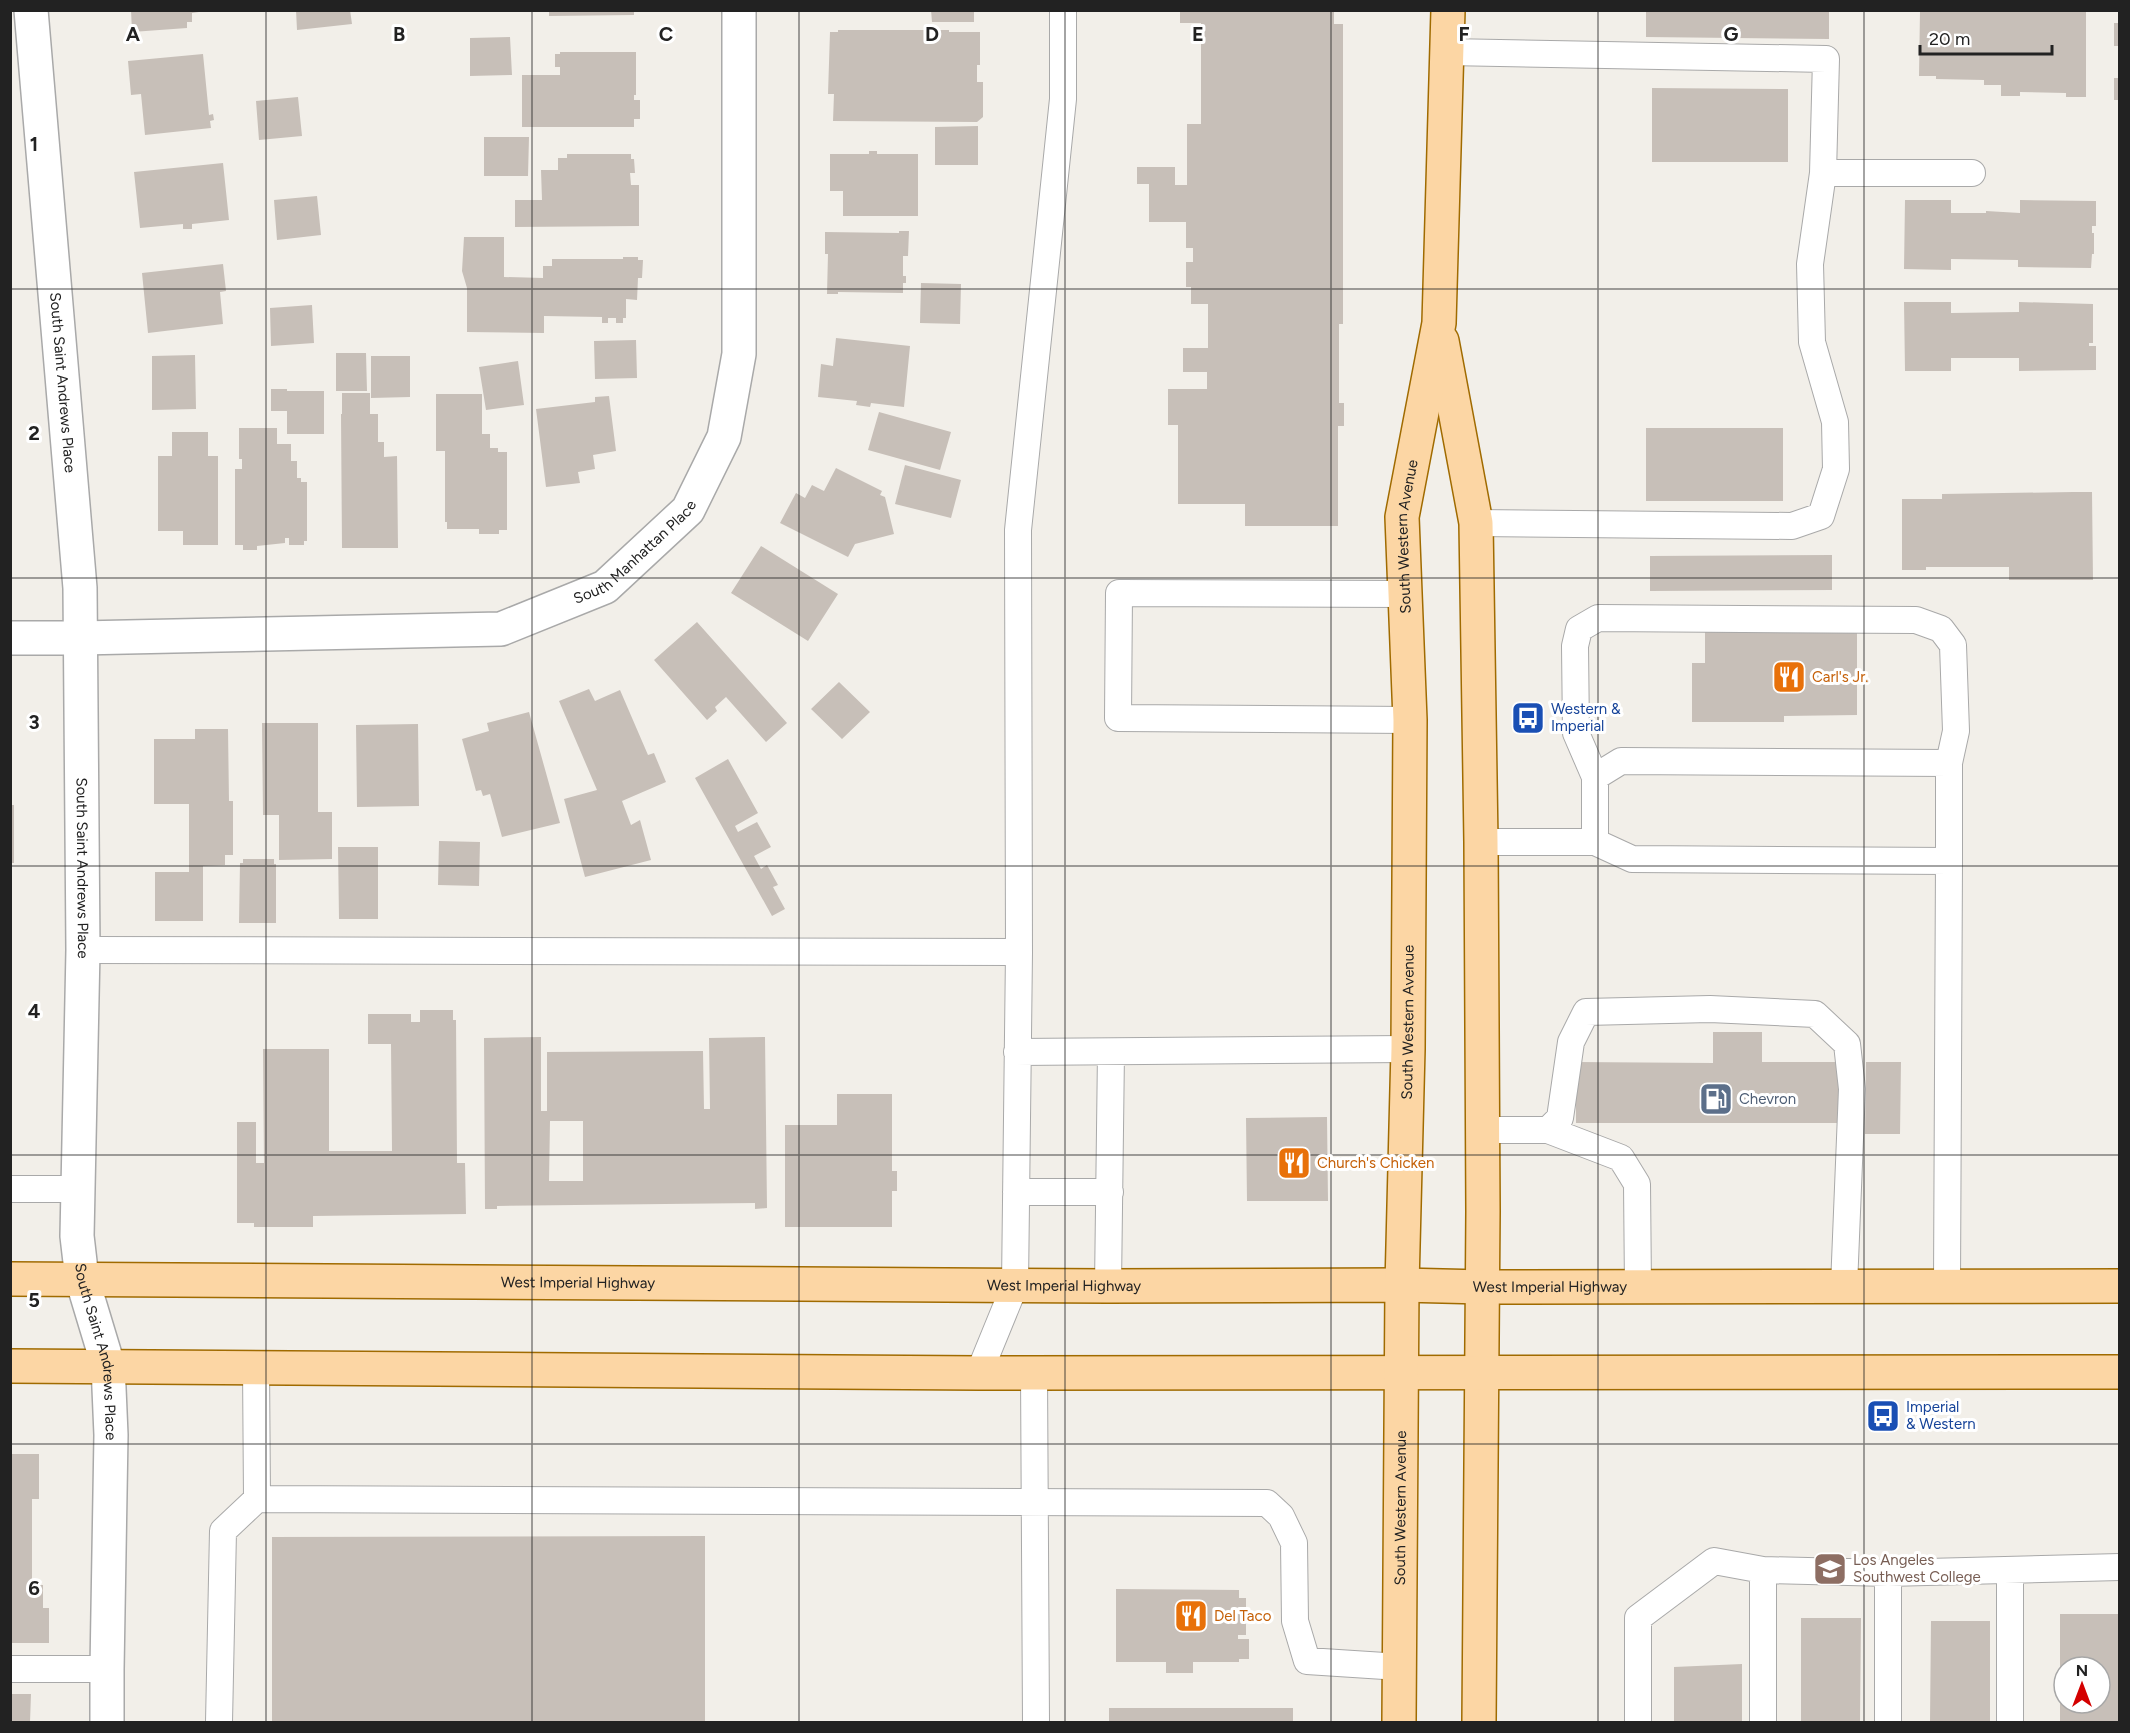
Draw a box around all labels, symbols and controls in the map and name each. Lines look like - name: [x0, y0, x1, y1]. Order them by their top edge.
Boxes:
- scale bar: [1920, 18, 2052, 56]
- text: A: [126, 22, 141, 46]
- text: B: [393, 22, 405, 46]
- text: C: [659, 22, 673, 46]
- text: D: [925, 22, 939, 46]
- text: E: [1192, 22, 1204, 46]
- text: F: [1458, 22, 1470, 46]
- text: G: [1724, 22, 1739, 46]
- text: 20 m: [1929, 28, 1970, 50]
- text: 1: [30, 132, 38, 156]
- street label: South Saint Andrews Place: [46, 292, 79, 474]
- text: 2: [28, 421, 40, 445]
- street label: South Western Avenue: [1393, 458, 1422, 614]
- street label: South Manhattan Place: [571, 498, 700, 608]
- restaurant icon: Carl's Jr.: [1771, 659, 1807, 695]
- place label: Carl's Jr.: [1812, 668, 1868, 686]
- bus stop icon: Western & Imperial: [1510, 700, 1546, 736]
- place label: Western & Imperial: [1551, 700, 1621, 735]
- text: 3: [28, 710, 40, 734]
- street label: South Saint Andrews Place: [73, 777, 92, 959]
- street label: South Western Avenue: [1398, 945, 1418, 1100]
- text: 4: [28, 999, 41, 1023]
- fuel station icon: Chevron: [1698, 1081, 1734, 1117]
- place label: Chevron: [1739, 1090, 1796, 1108]
- restaurant icon: Church's Chicken: [1276, 1145, 1312, 1181]
- place label: Church's Chicken: [1317, 1154, 1434, 1172]
- street label: South Saint Andrews Place: [71, 1262, 120, 1440]
- street label: West Imperial Highway: [501, 1273, 655, 1292]
- street label: West Imperial Highway: [987, 1276, 1141, 1295]
- street label: West Imperial Highway: [1473, 1278, 1627, 1296]
- text: 5: [28, 1288, 40, 1312]
- bus stop icon: Imperial & Western: [1865, 1398, 1901, 1434]
- place label: Imperial & Western: [1906, 1398, 1976, 1433]
- street label: South Western Avenue: [1391, 1431, 1410, 1585]
- school or university icon: Los Angeles Southwest College: [1812, 1551, 1848, 1587]
- place label: Los Angeles Southwest College: [1853, 1551, 1981, 1586]
- text: 6: [28, 1576, 40, 1600]
- restaurant icon: Del Taco: [1173, 1598, 1209, 1634]
- place label: Del Taco: [1214, 1607, 1272, 1625]
- north arrow: [2052, 1655, 2112, 1715]
- text: N: [2076, 1661, 2088, 1680]

